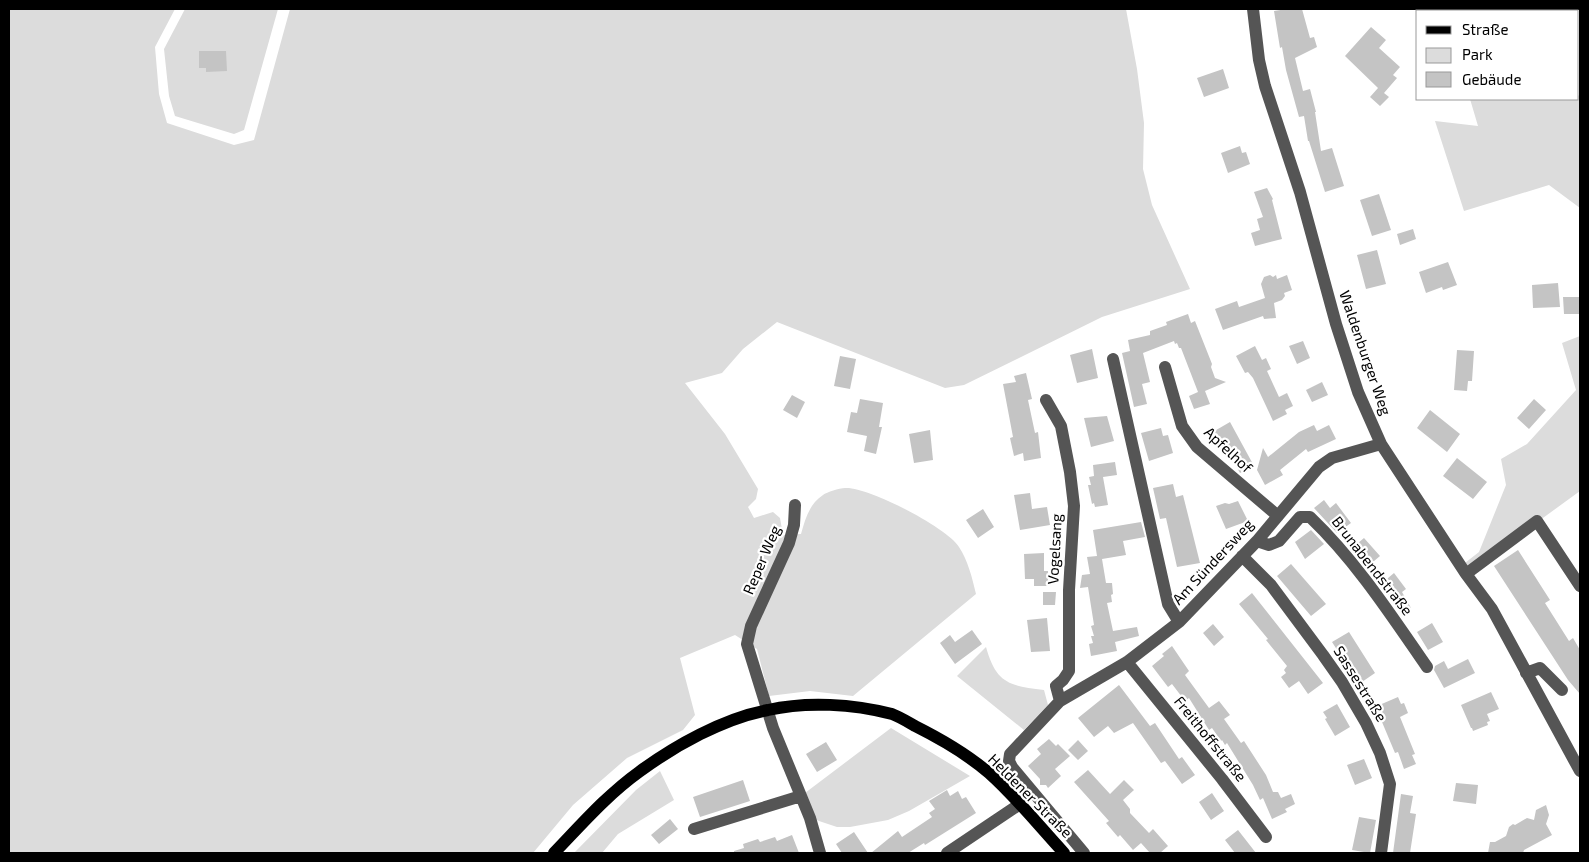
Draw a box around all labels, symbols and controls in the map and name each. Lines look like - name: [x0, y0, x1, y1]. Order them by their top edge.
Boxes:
- legend: [1416, 10, 1579, 100]
- text: Straße: [1462, 20, 1508, 38]
- text: Park: [1462, 45, 1493, 63]
- text: Gebäude: [1462, 70, 1521, 88]
- street label: Waldenburger Weg: [1336, 288, 1396, 418]
- street label: Apfelhof: [1201, 423, 1257, 476]
- street label: Vogelsang: [1043, 512, 1065, 585]
- street label: Brunabendstraße: [1329, 512, 1417, 618]
- street label: Am Sündersweg: [1168, 514, 1257, 608]
- street label: Reper Weg: [738, 522, 784, 597]
- street label: Sassestraße: [1331, 642, 1391, 725]
- street label: Freithoffstraße: [1171, 692, 1251, 785]
- street label: Heldener Straße: [985, 750, 1076, 841]

